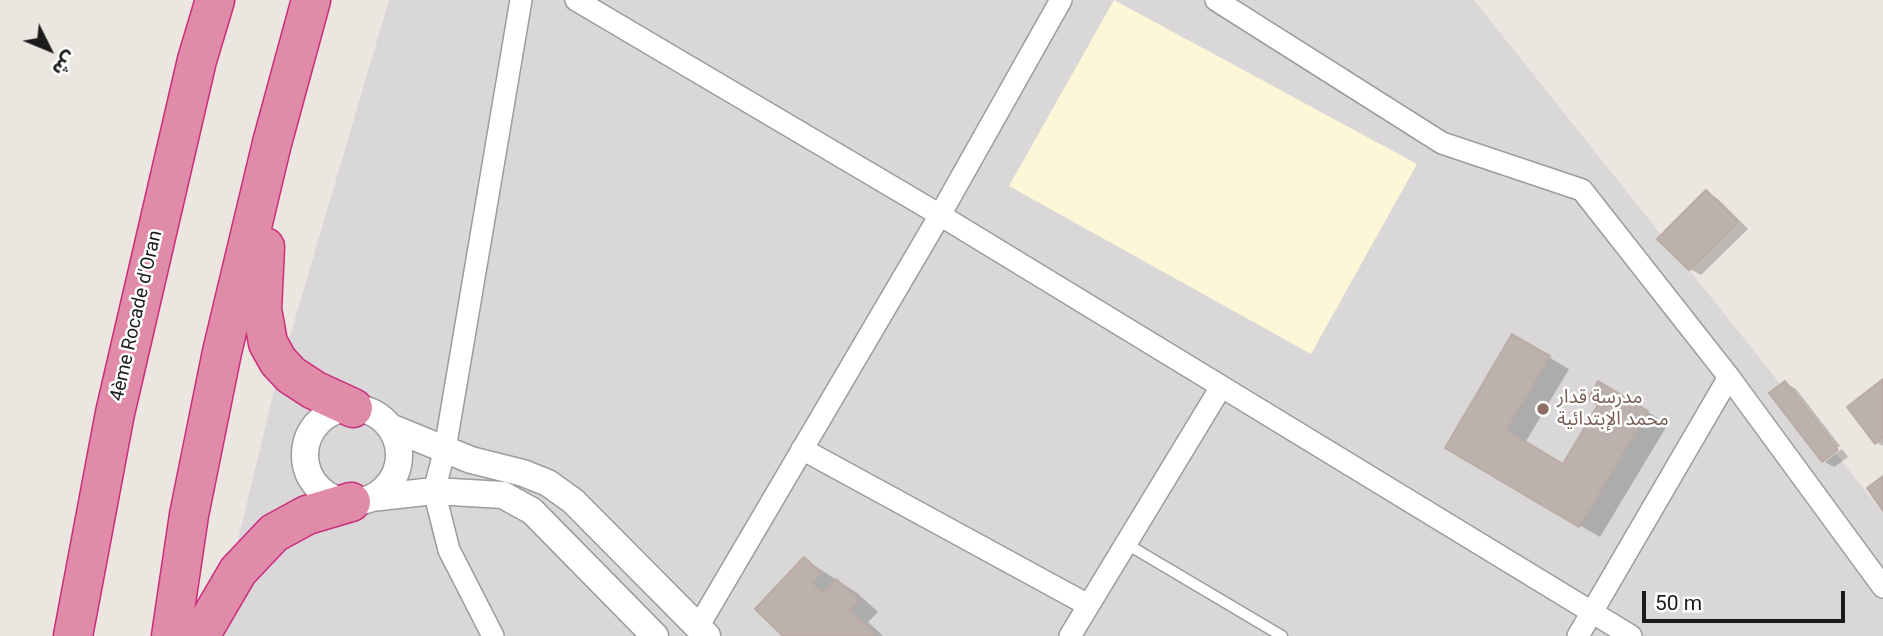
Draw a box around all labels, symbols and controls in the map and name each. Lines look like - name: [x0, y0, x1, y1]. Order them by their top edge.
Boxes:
- north arrow: [14, 14, 84, 84]
- text: ش: [47, 46, 82, 81]
- street label: 4ème Rocade d'Oran: [106, 228, 168, 404]
- place label: مدرسة قدار محمد الإبتدائية: [1557, 387, 1669, 431]
- marker: مدرسة قدار محمد الإبتدائية: [1535, 401, 1551, 417]
- scale bar: [1645, 576, 1848, 620]
- text: 50 m: [1655, 591, 1702, 615]

